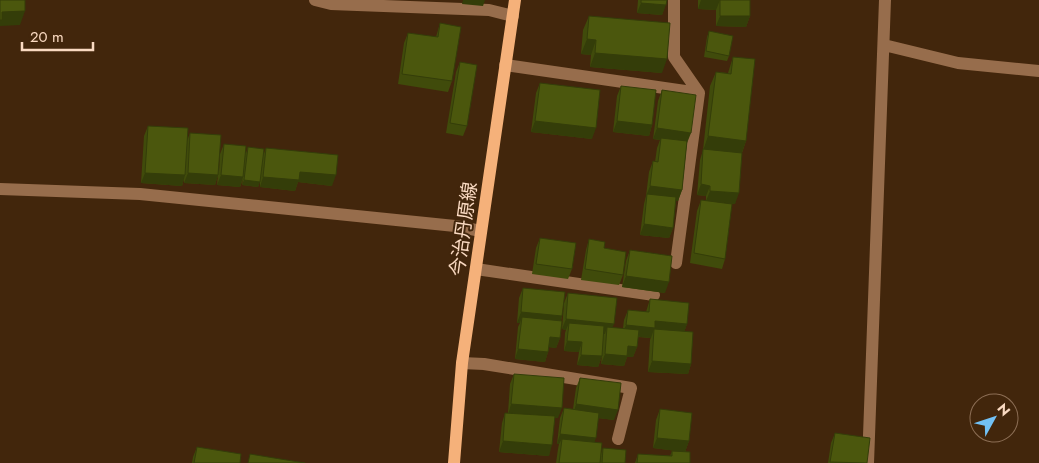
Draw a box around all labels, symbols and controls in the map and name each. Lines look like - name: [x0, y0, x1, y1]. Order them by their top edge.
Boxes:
- scale bar: [22, 20, 94, 52]
- text: 20 m: [30, 26, 64, 48]
- street label: 今治丹原線: [444, 180, 483, 278]
- north arrow: [969, 393, 1019, 443]
- text: N: [993, 399, 1015, 420]

